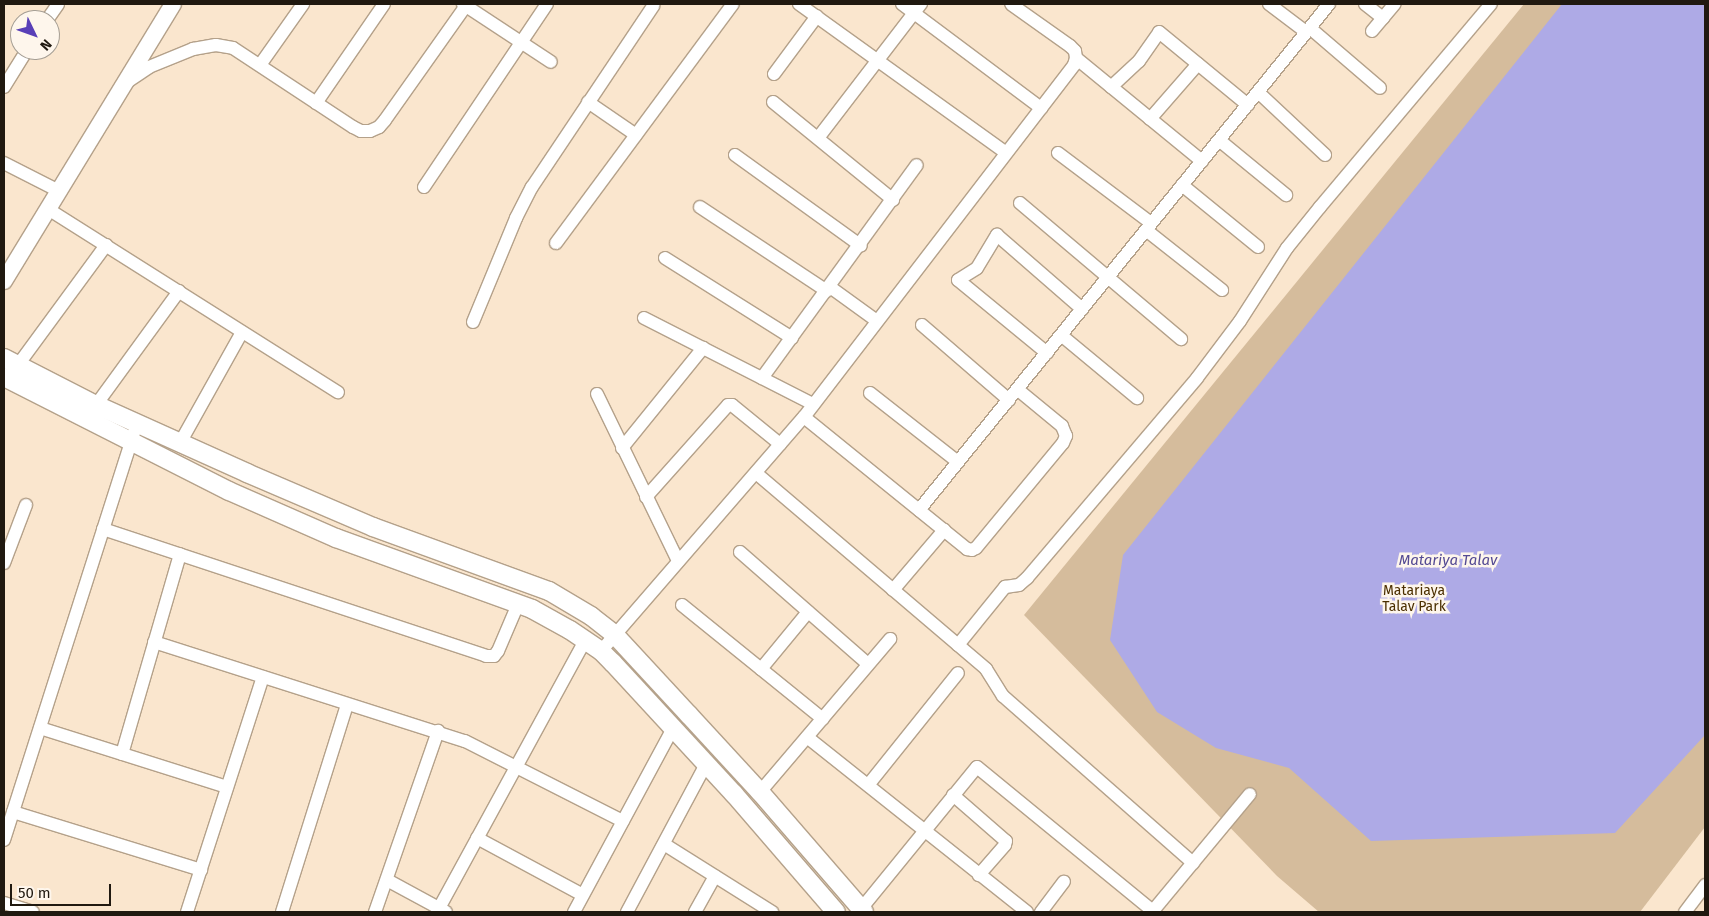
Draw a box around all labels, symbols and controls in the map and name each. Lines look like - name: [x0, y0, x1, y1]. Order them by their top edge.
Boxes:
- north arrow: [10, 10, 60, 60]
- text: N: [36, 36, 55, 54]
- water label: Matariya Talav: [1399, 552, 1497, 570]
- park label: Matariaya Talav Park: [1382, 583, 1446, 616]
- scale bar: [12, 874, 114, 906]
- text: 50 m: [18, 884, 51, 902]

